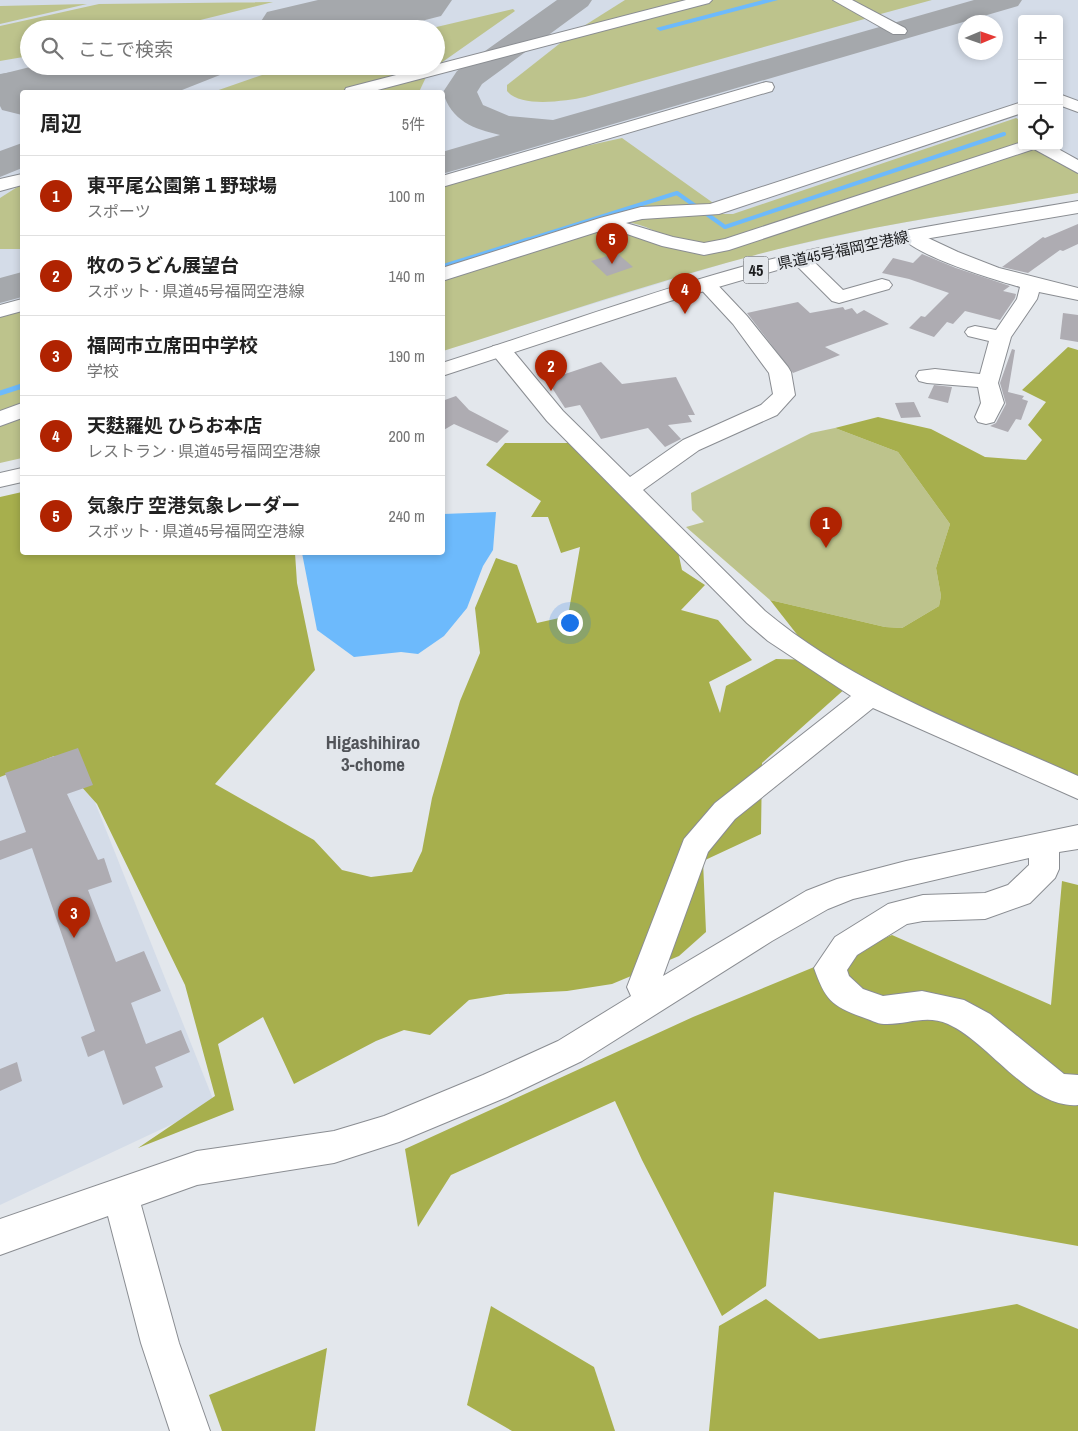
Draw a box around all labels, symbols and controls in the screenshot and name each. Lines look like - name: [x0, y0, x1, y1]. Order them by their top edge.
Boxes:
- north arrow: [958, 15, 1003, 60]
- map controls: [1018, 15, 1063, 150]
- button: +: [1018, 15, 1063, 60]
- search box: [20, 20, 445, 75]
- icon: search: [38, 34, 66, 62]
- text: ここで検索: [78, 36, 173, 62]
- button: −: [1018, 60, 1063, 105]
- button: locate: [1018, 105, 1063, 150]
- text: 周辺: [40, 109, 82, 138]
- text: 5件: [402, 113, 425, 135]
- text: 東平尾公園第１野球場: [87, 172, 277, 198]
- text: 1: [52, 185, 60, 207]
- text: 100 m: [389, 185, 425, 207]
- text: スポーツ: [87, 200, 151, 222]
- pin: 5: [596, 223, 628, 264]
- street label: 県道45号福岡空港線: [775, 226, 911, 274]
- text: 牧のうどん展望台: [87, 252, 239, 278]
- road number: 45: [744, 256, 768, 284]
- text: 2: [52, 265, 60, 287]
- text: 140 m: [389, 265, 425, 287]
- pin: 4: [669, 273, 701, 314]
- text: スポット · 県道45号福岡空港線: [87, 280, 305, 302]
- text: 福岡市立席田中学校: [87, 332, 258, 358]
- text: 3: [52, 345, 60, 367]
- text: 190 m: [389, 345, 425, 367]
- pin: 2: [535, 350, 567, 391]
- text: 学校: [87, 360, 119, 382]
- text: 天麩羅処 ひらお本店: [87, 412, 262, 438]
- text: 4: [52, 425, 60, 447]
- text: 200 m: [389, 425, 425, 447]
- text: レストラン · 県道45号福岡空港線: [87, 440, 321, 462]
- text: 気象庁 空港気象レーダー: [87, 492, 300, 518]
- text: 5: [52, 505, 60, 527]
- text: 240 m: [389, 505, 425, 527]
- pin: 1: [810, 507, 842, 548]
- text: スポット · 県道45号福岡空港線: [87, 520, 305, 542]
- your location: [557, 610, 583, 636]
- district label: Higashihirao 3-chome: [326, 729, 420, 777]
- pin: 3: [58, 897, 90, 938]

